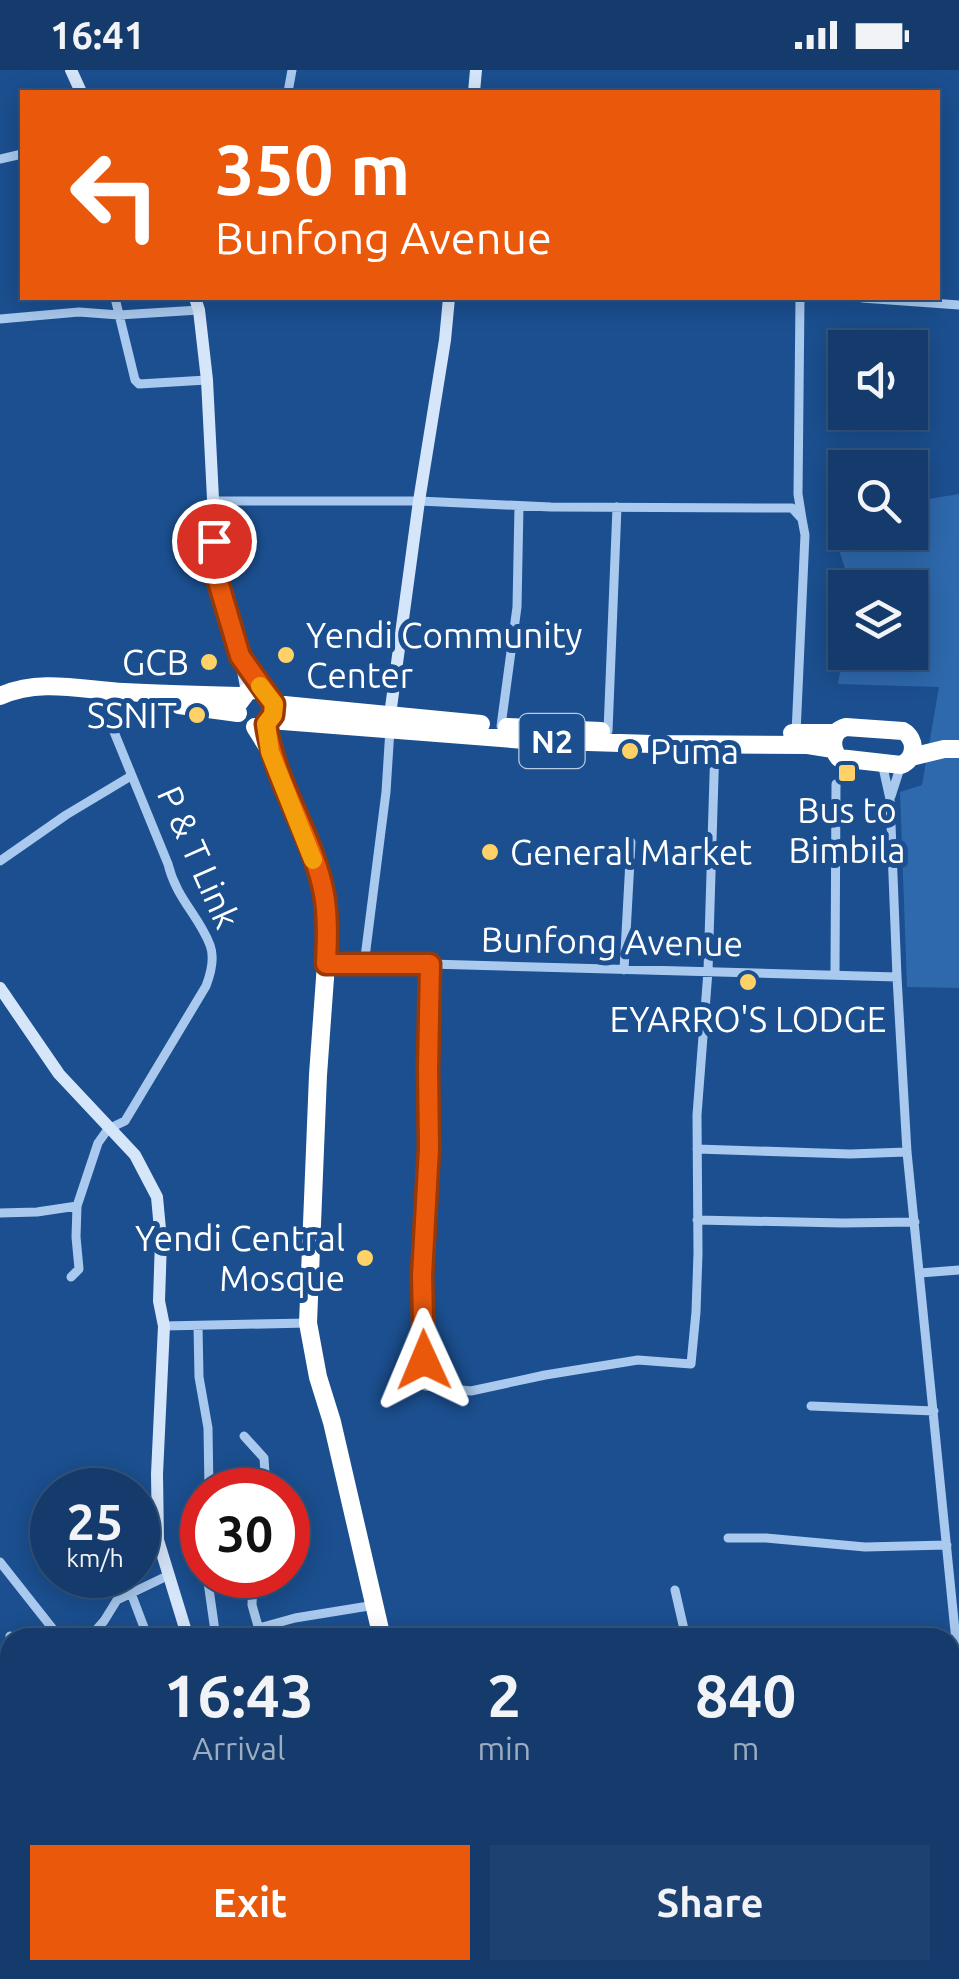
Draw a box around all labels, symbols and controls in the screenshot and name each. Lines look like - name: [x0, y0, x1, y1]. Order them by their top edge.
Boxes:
- text: 16:41: [50, 14, 145, 56]
- icon: left: [50, 130, 180, 260]
- text: 350 m: [215, 130, 410, 208]
- text: Bunfong Avenue: [215, 212, 552, 263]
- map controls: [828, 330, 928, 670]
- button: sound: [828, 330, 928, 430]
- button: search: [828, 450, 928, 550]
- pin: [172, 499, 257, 584]
- icon: arrive: [187, 514, 242, 569]
- button: layers: [828, 570, 928, 670]
- place label: Yendi Community Center: [306, 615, 583, 695]
- place label: GCB: [122, 642, 189, 682]
- marker: Yendi Community Center: [275, 644, 297, 666]
- marker: GCB: [198, 651, 220, 673]
- place label: SSNIT: [87, 695, 177, 735]
- marker: SSNIT: [186, 704, 208, 726]
- road number: N2: [520, 714, 584, 768]
- place label: Puma: [650, 731, 739, 771]
- marker: Puma: [619, 740, 641, 762]
- marker: Bus to Bimbila: [836, 762, 858, 784]
- street label: P & T Link: [150, 780, 248, 935]
- place label: Bus to Bimbila: [788, 790, 906, 870]
- place label: General Market: [510, 832, 752, 872]
- marker: General Market: [479, 841, 501, 863]
- street label: Bunfong Avenue: [481, 919, 743, 963]
- marker: EYARRO'S LODGE: [737, 971, 759, 993]
- place label: EYARRO'S LODGE: [610, 999, 886, 1039]
- place label: Yendi Central Mosque: [135, 1218, 345, 1298]
- marker: Yendi Central Mosque: [354, 1247, 376, 1269]
- position arrow: [372, 1308, 476, 1412]
- speed limit sign: 30: [180, 1468, 310, 1598]
- text: 25: [67, 1493, 123, 1549]
- text: km/h: [66, 1544, 124, 1572]
- text: 16:43: [164, 1661, 314, 1728]
- text: 2: [487, 1661, 521, 1728]
- text: 840: [695, 1661, 796, 1728]
- text: Arrival: [192, 1730, 285, 1766]
- text: min: [477, 1730, 531, 1766]
- text: m: [732, 1730, 759, 1766]
- button: Exit: [30, 1845, 470, 1960]
- button: Share: [490, 1845, 930, 1960]

